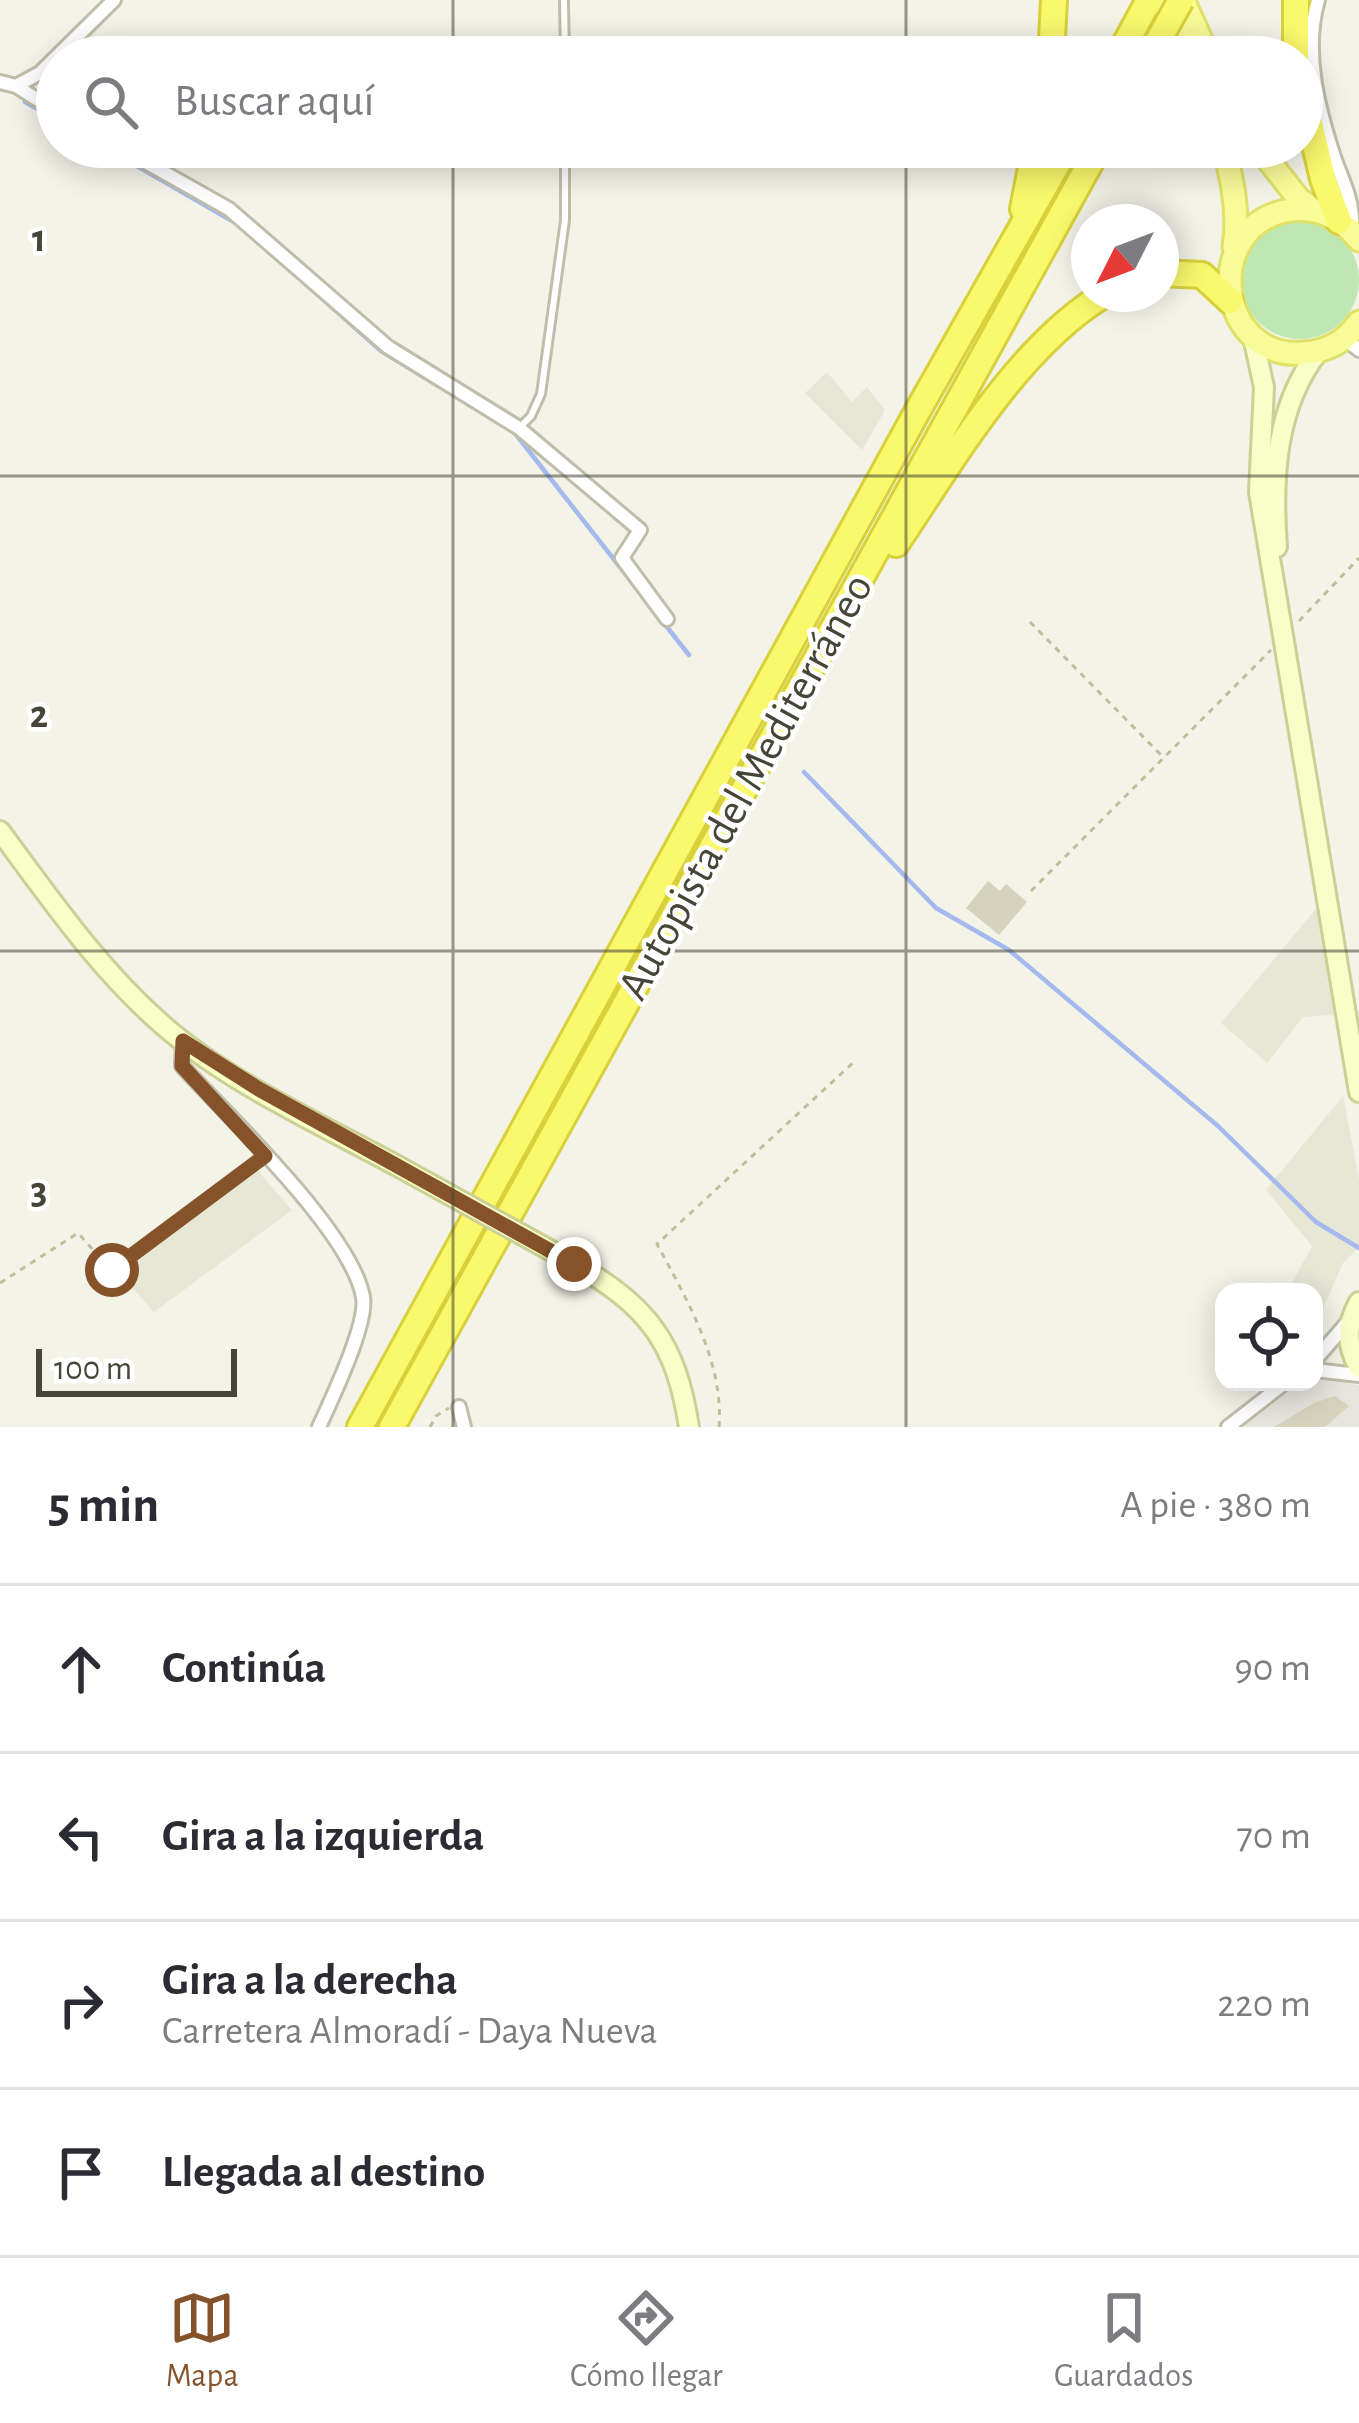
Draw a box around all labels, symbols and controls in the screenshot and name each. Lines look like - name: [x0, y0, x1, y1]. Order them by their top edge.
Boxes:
- search box: [36, 36, 1323, 168]
- icon: search: [78, 69, 144, 135]
- text: Buscar aquí: [174, 79, 374, 124]
- north arrow: [1071, 204, 1179, 312]
- text: 1: [32, 220, 46, 259]
- street label: Autopista del Mediterráneo: [610, 567, 882, 1007]
- text: 2: [30, 696, 48, 735]
- text: 3: [31, 1172, 47, 1211]
- route end: [547, 1237, 601, 1291]
- route start: [85, 1243, 139, 1297]
- map controls: [1215, 1283, 1323, 1391]
- button: locate: [1215, 1283, 1323, 1391]
- scale bar: [36, 1343, 237, 1396]
- text: 100 m: [54, 1353, 132, 1386]
- text: 5 min: [48, 1480, 159, 1531]
- text: A pie · 380 m: [1120, 1486, 1311, 1525]
- icon: ahead: [48, 1636, 114, 1702]
- text: Continúa: [162, 1646, 326, 1691]
- text: 90 m: [1234, 1649, 1311, 1688]
- icon: left: [48, 1804, 114, 1870]
- text: Gira a la izquierda: [162, 1814, 484, 1859]
- text: 70 m: [1237, 1817, 1311, 1856]
- text: Gira a la derecha: [162, 1958, 458, 2003]
- icon: right: [48, 1972, 114, 2038]
- text: 220 m: [1217, 1985, 1311, 2024]
- text: Carretera Almoradí - Daya Nueva: [162, 2012, 658, 2051]
- icon: arrive: [48, 2140, 114, 2206]
- text: Llegada al destino: [162, 2150, 485, 2195]
- tab: Mapa: [166, 2285, 239, 2397]
- tab: Cómo llegar: [570, 2285, 723, 2397]
- tab: Guardados: [1054, 2285, 1193, 2397]

